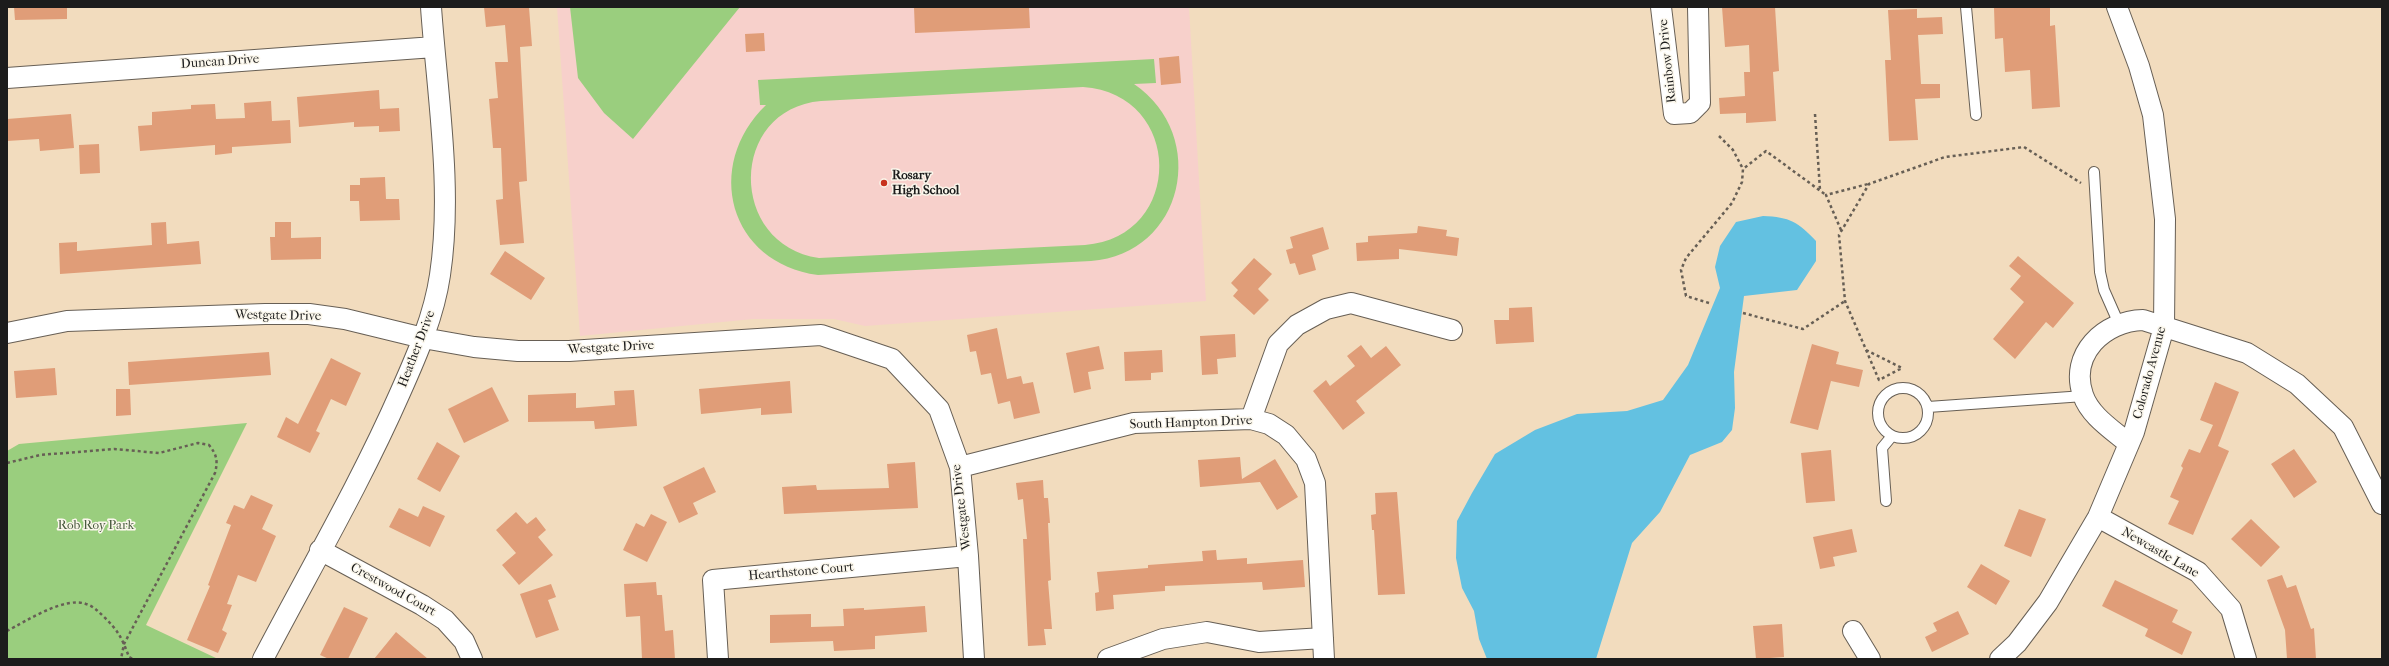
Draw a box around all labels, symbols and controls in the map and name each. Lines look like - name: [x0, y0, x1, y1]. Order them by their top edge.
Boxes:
- street label: Rainbow Drive: [1656, 18, 1680, 104]
- street label: Duncan Drive: [180, 51, 260, 73]
- place label: Rosary High School: [892, 168, 959, 199]
- marker: Rosary High School: [879, 178, 889, 188]
- street label: Westgate Drive: [235, 307, 321, 325]
- street label: Heather Drive: [395, 308, 439, 390]
- street label: Colorado Avenue: [2130, 325, 2170, 421]
- street label: Westgate Drive: [567, 338, 655, 358]
- street label: South Hampton Drive: [1129, 413, 1253, 433]
- street label: Westgate Drive: [949, 463, 975, 551]
- park label: Rob Roy Park: [58, 518, 134, 534]
- street label: Newcastle Lane: [2118, 524, 2202, 582]
- street label: Crestwood Court: [348, 560, 438, 620]
- street label: Hearthstone Court: [748, 560, 854, 584]

